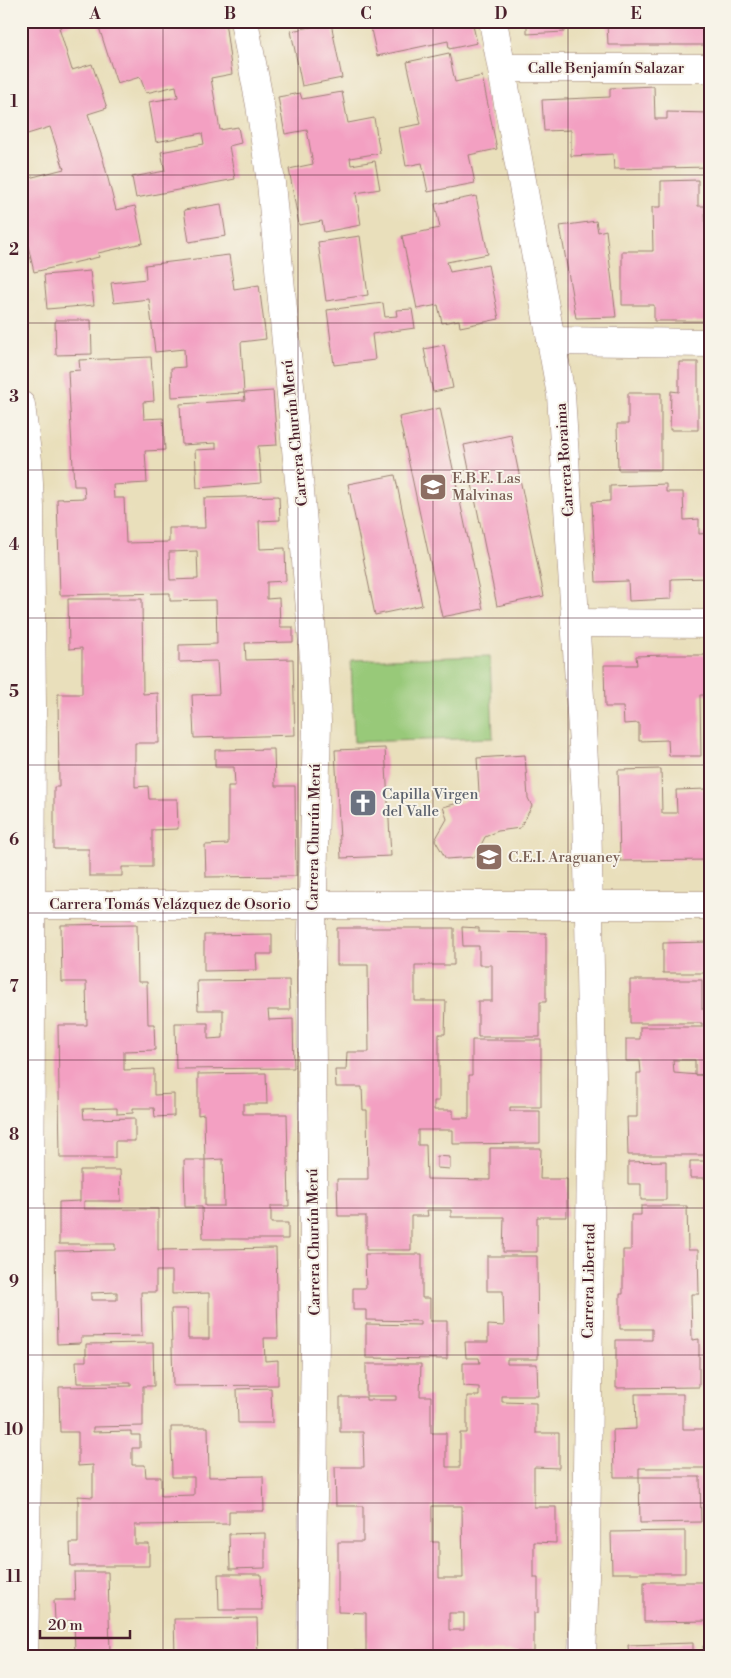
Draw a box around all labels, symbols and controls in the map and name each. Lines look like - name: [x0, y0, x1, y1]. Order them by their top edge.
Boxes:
- text: A: [88, 4, 101, 24]
- text: B: [224, 4, 236, 24]
- text: C: [360, 4, 372, 24]
- text: D: [495, 4, 508, 24]
- text: E: [630, 4, 642, 24]
- street label: Calle Benjamín Salazar: [528, 59, 685, 78]
- text: 1: [10, 92, 18, 112]
- text: 2: [9, 240, 19, 260]
- street label: Carrera Churún Merú: [278, 358, 312, 507]
- text: 3: [9, 387, 19, 407]
- street label: Carrera Roraima: [552, 402, 578, 518]
- place label: E.B.E. Las Malvinas: [452, 469, 521, 505]
- school or university icon: E.B.E. Las Malvinas: [418, 472, 448, 502]
- text: 4: [9, 535, 20, 555]
- text: 5: [9, 682, 19, 702]
- street label: Carrera Churún Merú: [303, 763, 325, 911]
- place label: Capilla Virgen del Valle: [382, 785, 478, 821]
- church icon: Capilla Virgen del Valle: [348, 788, 378, 818]
- text: 6: [9, 830, 19, 850]
- school or university icon: C.E.I. Araguaney: [474, 842, 504, 872]
- place label: C.E.I. Araguaney: [508, 848, 621, 867]
- street label: Carrera Tomás Velázquez de Osorio: [49, 895, 291, 914]
- text: 7: [9, 977, 19, 997]
- text: 8: [9, 1125, 19, 1145]
- street label: Carrera Churún Merú: [303, 1168, 325, 1316]
- street label: Carrera Libertad: [578, 1223, 600, 1339]
- text: 9: [9, 1272, 19, 1292]
- text: 10: [5, 1420, 23, 1440]
- text: 11: [6, 1567, 22, 1587]
- scale bar: [40, 1608, 130, 1640]
- text: 20 m: [48, 1616, 83, 1635]

